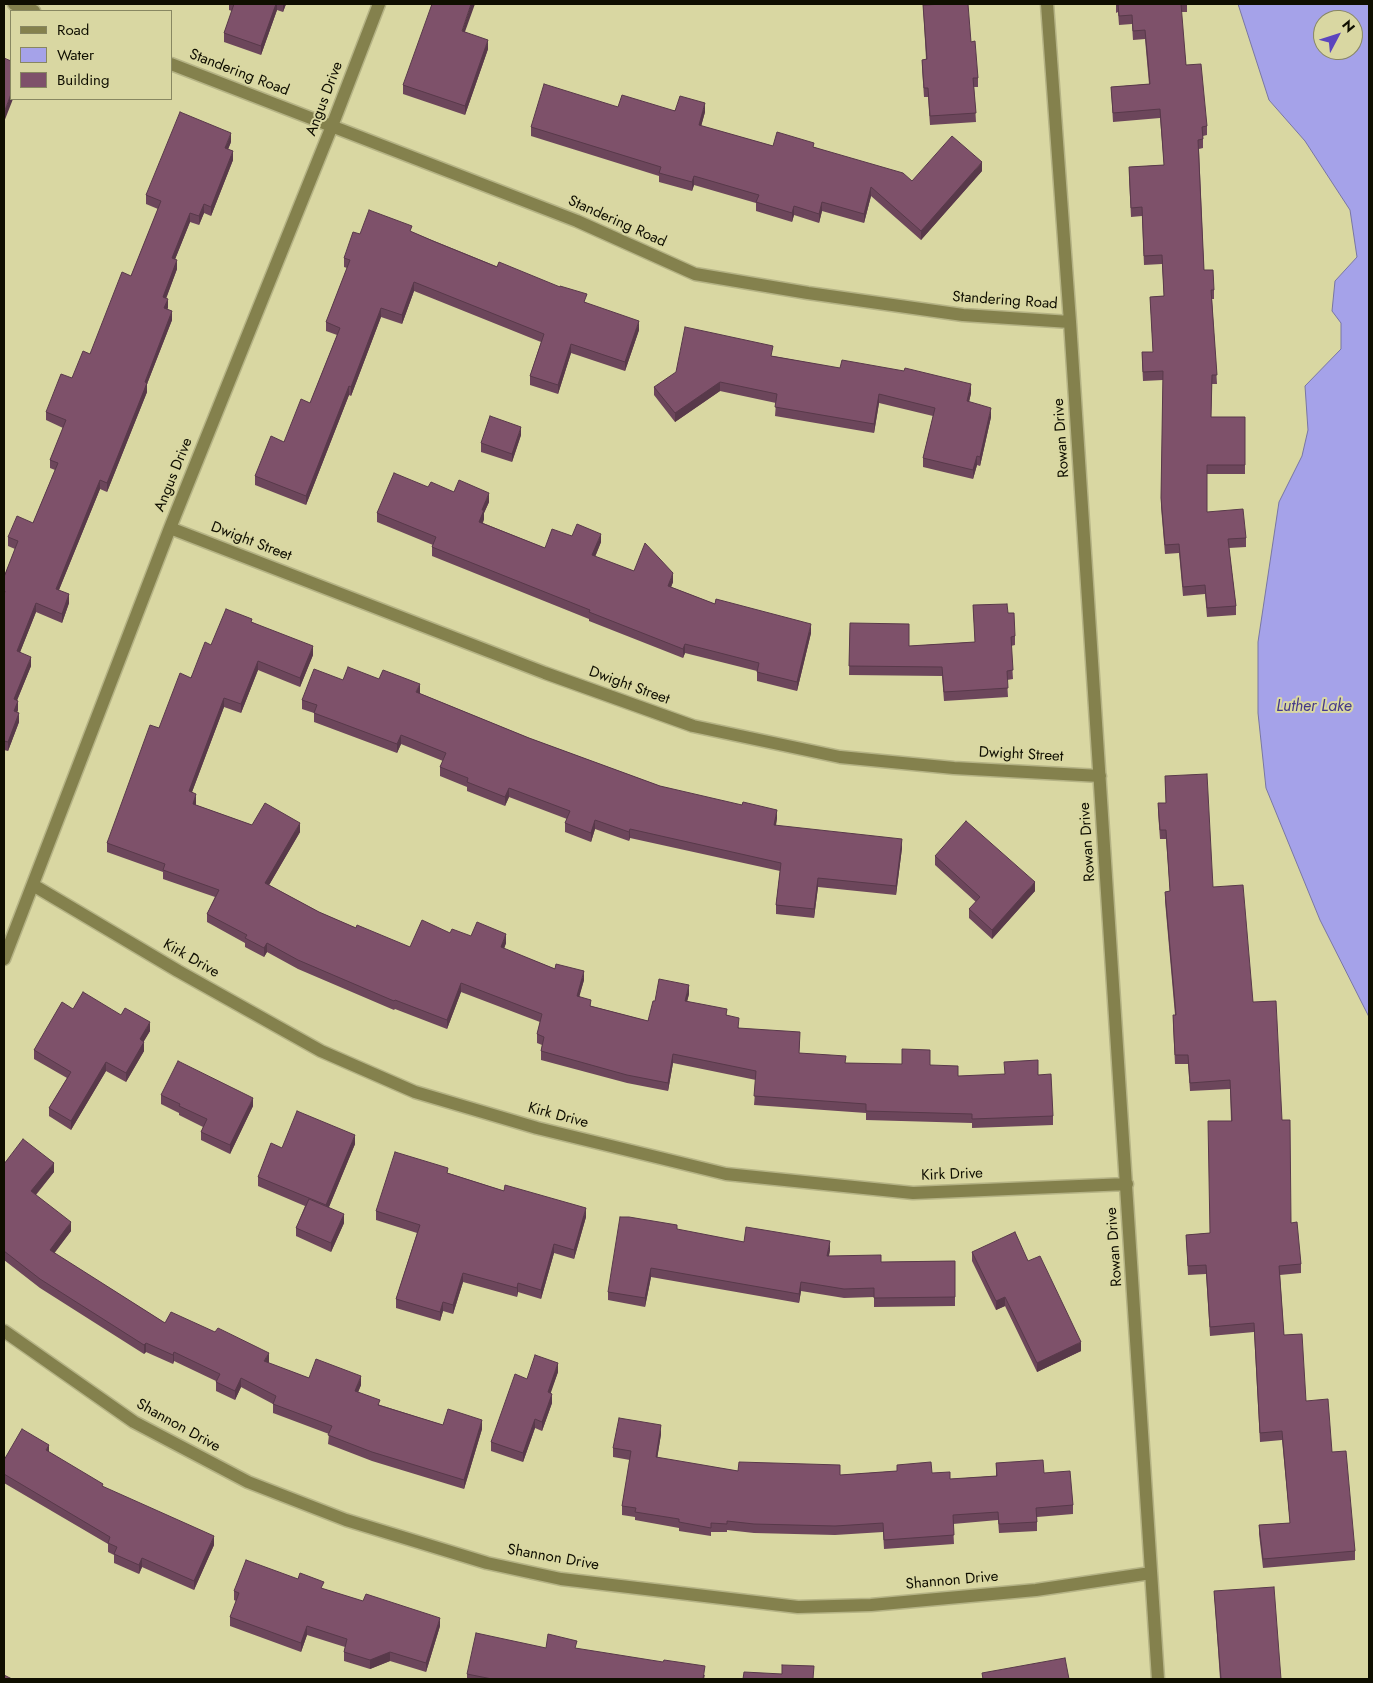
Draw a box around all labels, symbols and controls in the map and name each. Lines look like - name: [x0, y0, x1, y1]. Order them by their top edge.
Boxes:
- legend: [10, 10, 172, 100]
- north arrow: [1313, 10, 1363, 60]
- text: N: [1337, 15, 1360, 37]
- text: Road: [57, 19, 89, 41]
- text: Water: [57, 44, 94, 66]
- street label: Standering Road: [187, 46, 291, 100]
- street label: Angus Drive: [303, 59, 347, 139]
- text: Building: [57, 69, 109, 91]
- street label: Standering Road: [565, 192, 669, 252]
- street label: Standering Road: [952, 288, 1058, 314]
- street label: Rowan Drive: [1050, 398, 1074, 478]
- street label: Angus Drive: [151, 435, 197, 515]
- street label: Dwight Street: [208, 518, 294, 566]
- street label: Dwight Street: [586, 663, 672, 709]
- water label: Luther Lake: [1276, 697, 1352, 717]
- street label: Dwight Street: [978, 744, 1064, 766]
- street label: Rowan Drive: [1076, 802, 1100, 882]
- street label: Kirk Drive: [160, 936, 222, 982]
- street label: Kirk Drive: [526, 1099, 590, 1133]
- street label: Kirk Drive: [921, 1165, 983, 1185]
- street label: Rowan Drive: [1103, 1207, 1127, 1287]
- street label: Shannon Drive: [133, 1396, 223, 1456]
- street label: Shannon Drive: [506, 1541, 600, 1575]
- street label: Shannon Drive: [905, 1568, 999, 1594]

